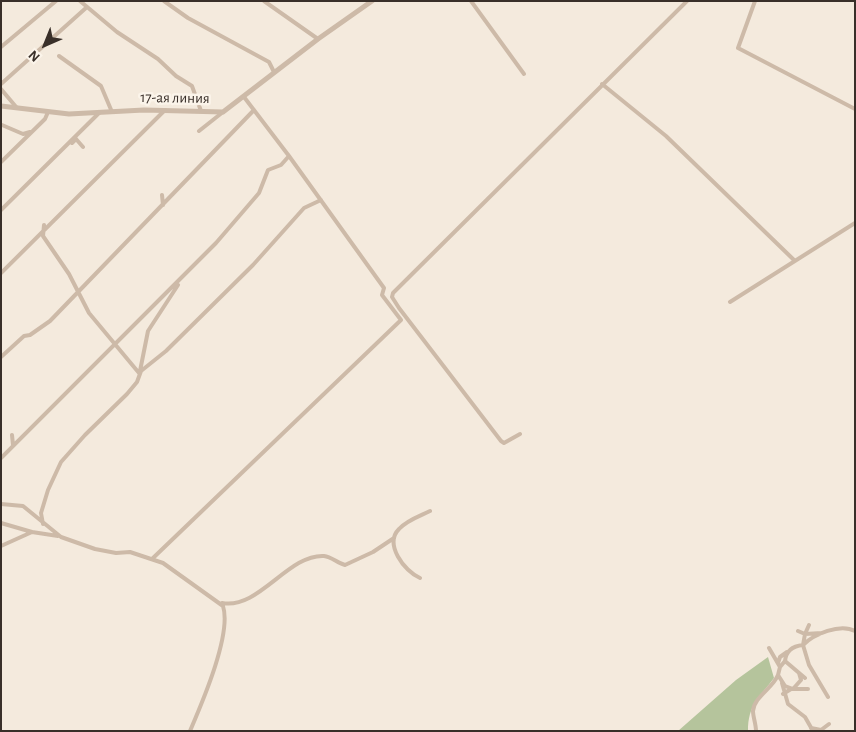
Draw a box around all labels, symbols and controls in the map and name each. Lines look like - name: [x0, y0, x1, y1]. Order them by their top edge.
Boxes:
- north arrow: [20, 20, 70, 70]
- text: N: [26, 47, 43, 64]
- street label: 17-ая линия: [140, 88, 210, 108]

